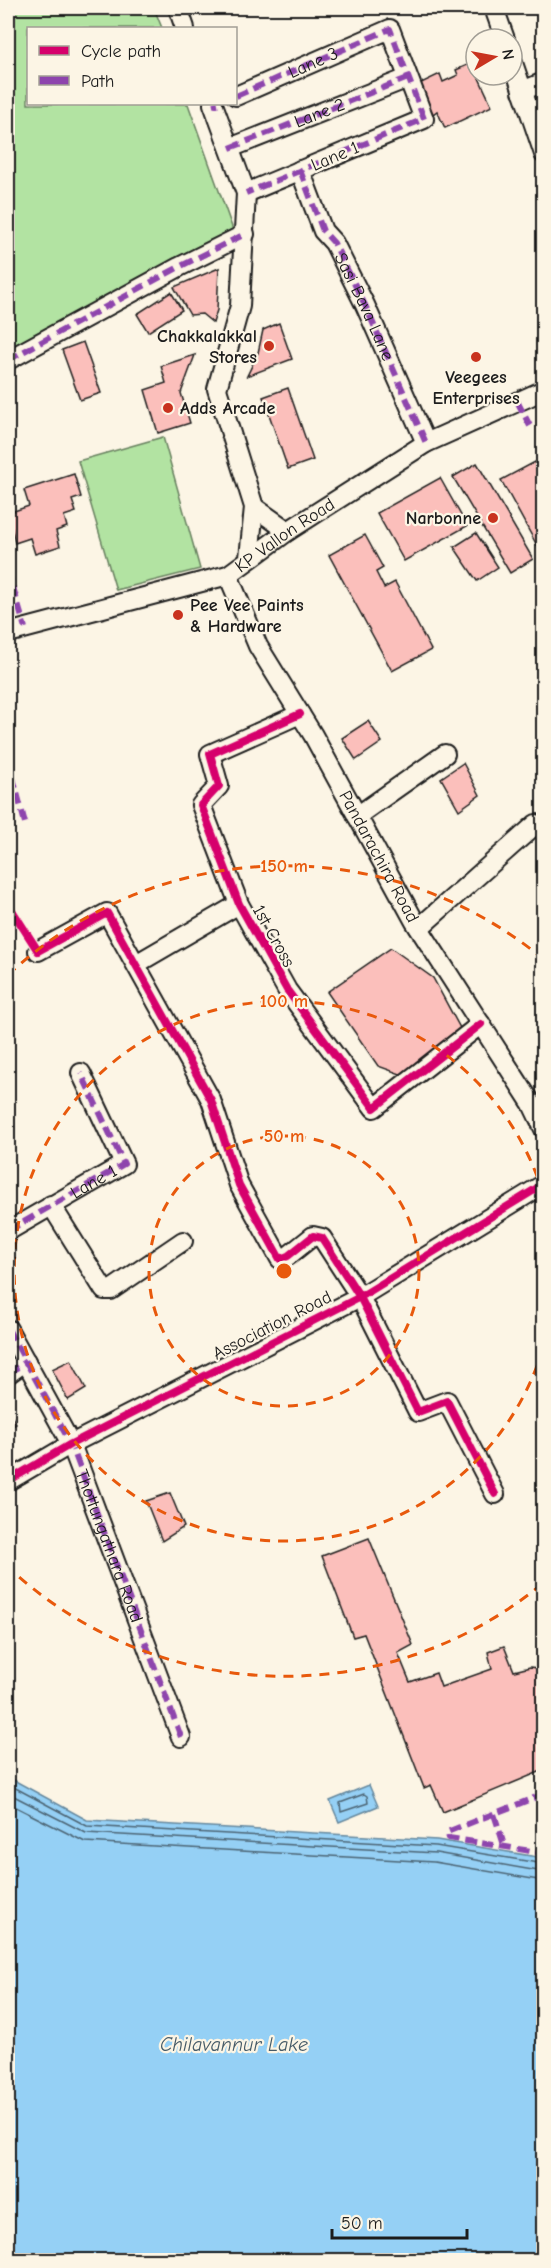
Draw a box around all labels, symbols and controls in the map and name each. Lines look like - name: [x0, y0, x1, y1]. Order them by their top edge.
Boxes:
- legend: [27, 27, 237, 105]
- north arrow: [464, 27, 524, 87]
- text: Cycle path: [81, 41, 161, 62]
- street label: Lane 3: [285, 43, 341, 83]
- text: N: [498, 48, 518, 61]
- text: Path: [81, 71, 114, 92]
- street label: Lane 2: [291, 94, 348, 133]
- street label: Lane 1: [308, 137, 362, 176]
- street label: Sasi Bava Lane: [330, 249, 398, 364]
- place label: Chakkalakkal Stores: [157, 326, 257, 368]
- marker: Chakkalakkal Stores: [262, 339, 276, 353]
- marker: Veegees Enterprises: [469, 350, 483, 364]
- place label: Veegees Enterprises: [432, 367, 520, 409]
- place label: Adds Arcade: [180, 398, 275, 419]
- marker: Adds Arcade: [161, 401, 175, 415]
- street label: KP Vallon Road: [231, 494, 339, 577]
- place label: Narbonne: [406, 508, 481, 529]
- marker: Narbonne: [486, 511, 500, 525]
- place label: Pee Vee Paints & Hardware: [190, 595, 304, 637]
- marker: Pee Vee Paints & Hardware: [171, 608, 185, 622]
- street label: Pandarachira Road: [334, 787, 423, 926]
- text: 150 m: [260, 856, 308, 877]
- street label: 1st Cross: [248, 901, 299, 971]
- text: 100 m: [260, 991, 308, 1012]
- text: 50 m: [264, 1126, 304, 1147]
- street label: Lane 1: [67, 1160, 121, 1204]
- centre of rings: [274, 1261, 294, 1281]
- street label: Association Road: [209, 1286, 335, 1364]
- street label: Thottungathara Road: [71, 1467, 147, 1626]
- water label: Chilavannur Lake: [160, 2033, 308, 2056]
- scale bar: [332, 2202, 467, 2240]
- text: 50 m: [341, 2213, 383, 2234]

